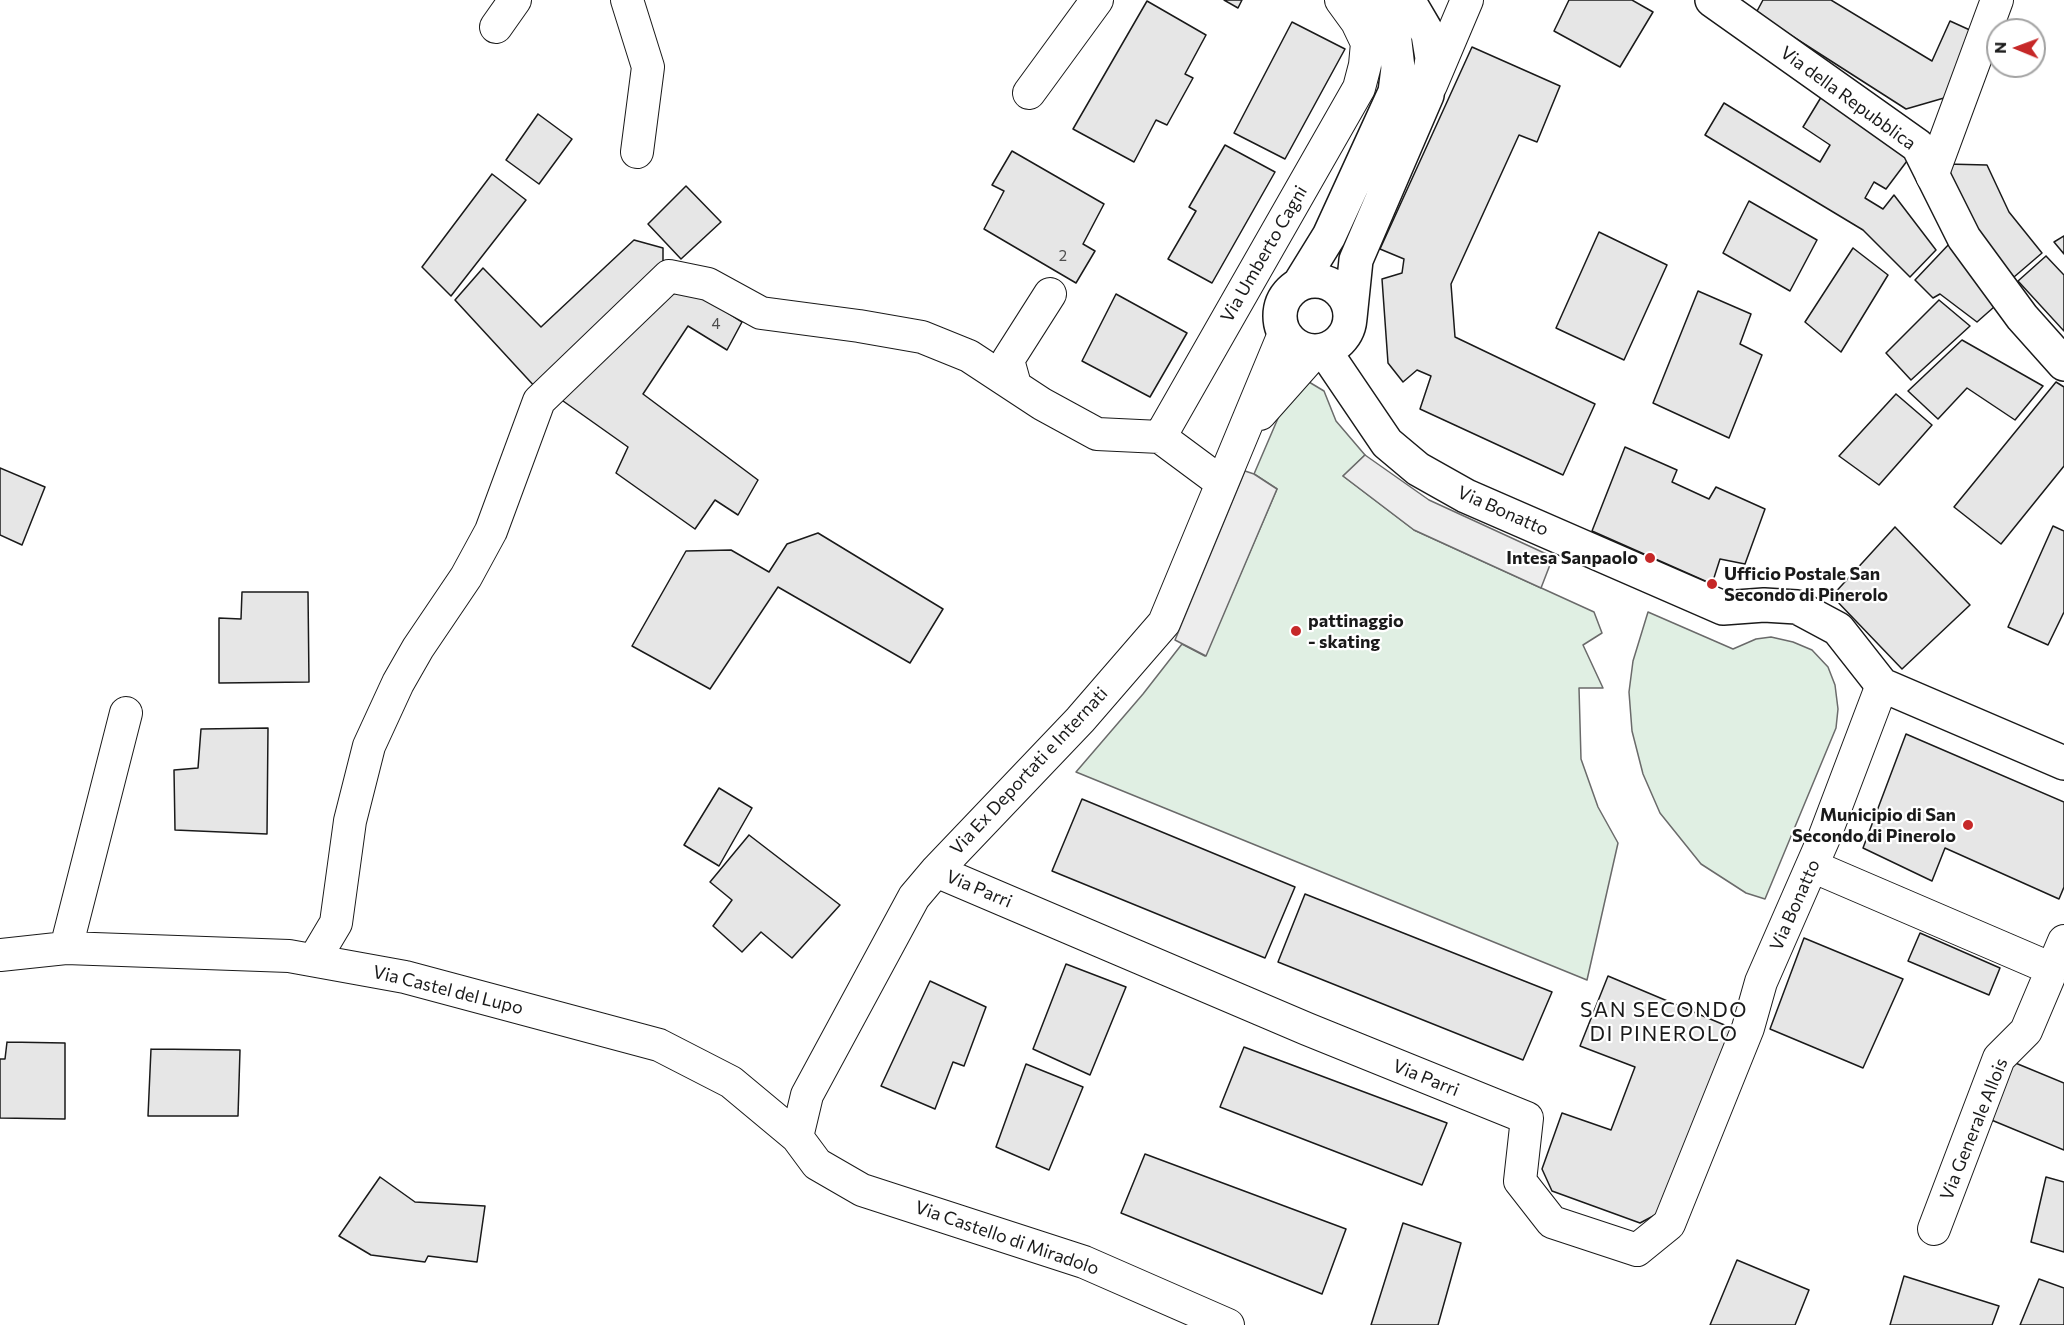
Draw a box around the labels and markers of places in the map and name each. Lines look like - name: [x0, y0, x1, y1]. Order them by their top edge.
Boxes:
- place label: Intesa Sanpaolo: [1506, 547, 1638, 569]
- marker: Intesa Sanpaolo: [1643, 551, 1657, 565]
- place label: Ufficio Postale San Secondo di Pinerolo: [1724, 563, 1888, 606]
- marker: Ufficio Postale San Secondo di Pinerolo: [1705, 577, 1719, 591]
- place label: pattinaggio - skating: [1308, 610, 1404, 652]
- marker: pattinaggio - skating: [1289, 624, 1303, 638]
- place label: Municipio di San Secondo di Pinerolo: [1792, 804, 1956, 846]
- marker: Municipio di San Secondo di Pinerolo: [1961, 818, 1975, 832]

